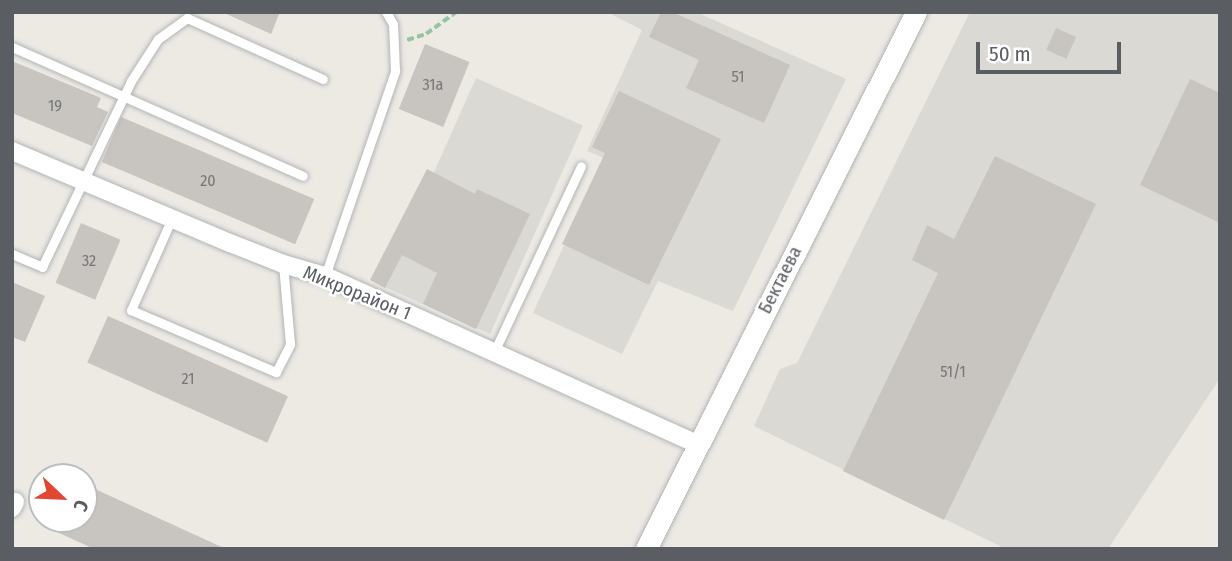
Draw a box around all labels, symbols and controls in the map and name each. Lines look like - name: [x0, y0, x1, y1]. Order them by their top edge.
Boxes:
- scale bar: [980, 28, 1125, 72]
- text: 50 m: [989, 41, 1031, 67]
- house number: 51: [732, 67, 744, 87]
- house number: 31а: [423, 75, 443, 95]
- house number: 19: [48, 96, 62, 116]
- house number: 20: [200, 171, 216, 191]
- street label: Бектаева: [753, 242, 807, 318]
- house number: 32: [82, 251, 96, 271]
- street label: Микрорайон 1: [300, 261, 414, 325]
- house number: 51/1: [940, 362, 966, 382]
- house number: 21: [182, 369, 194, 389]
- north arrow: [28, 463, 98, 533]
- text: С: [68, 497, 93, 515]

